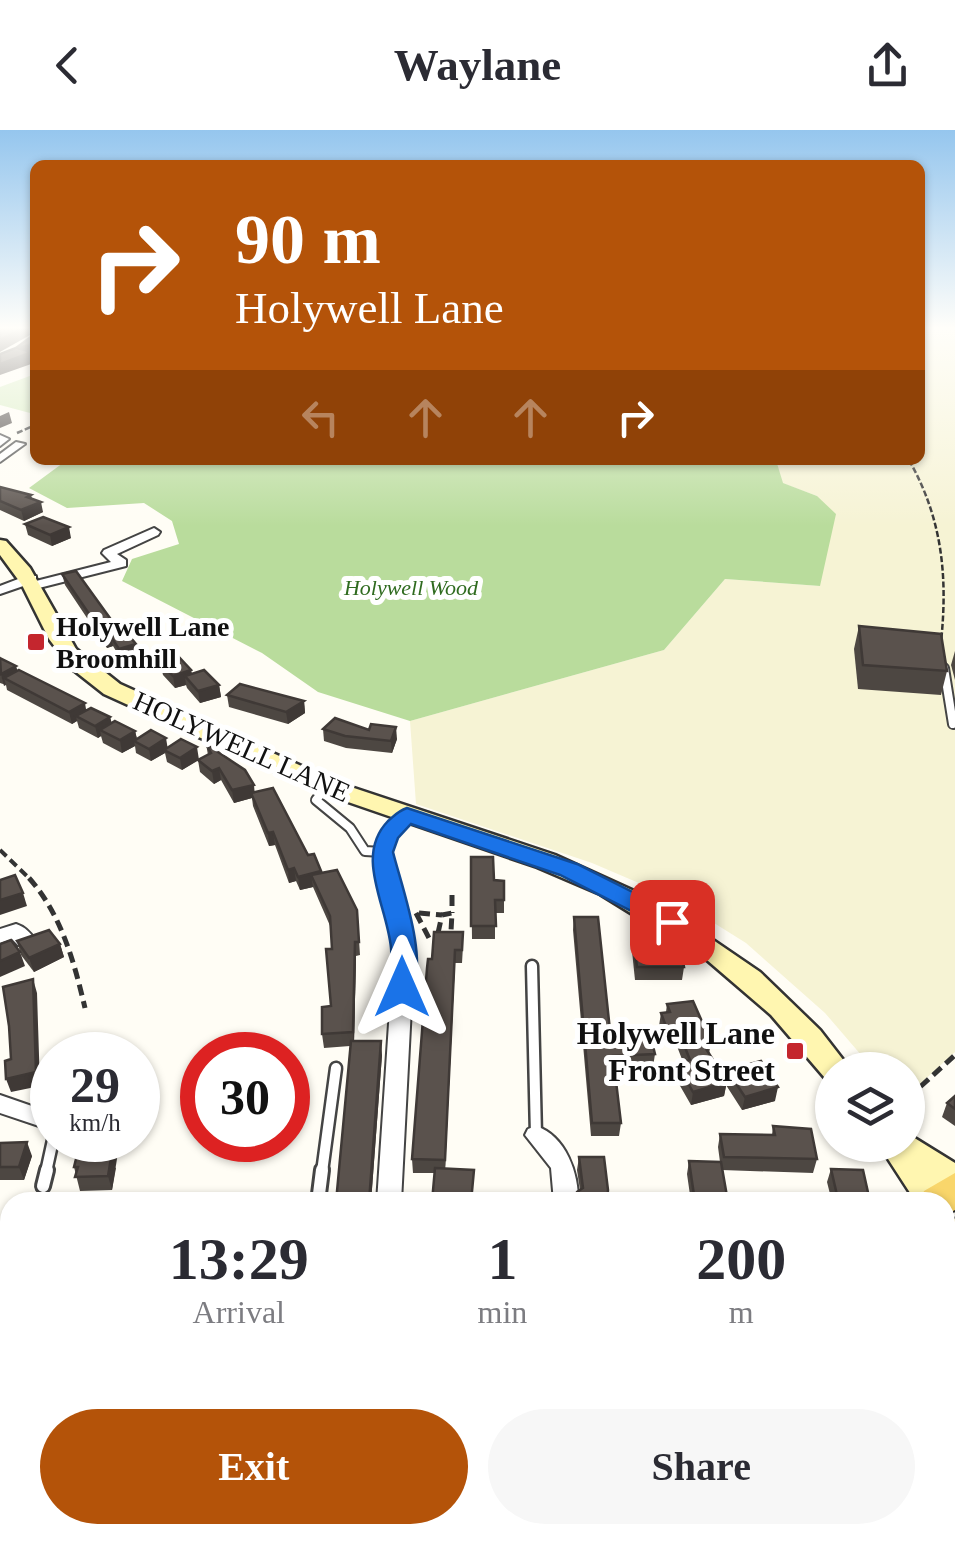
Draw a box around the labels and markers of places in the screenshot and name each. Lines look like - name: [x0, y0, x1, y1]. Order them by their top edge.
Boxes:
- place label: Holywell Lane Broomhill: [56, 611, 229, 674]
- marker: Holywell Lane Broomhill: [25, 631, 47, 653]
- pin: [630, 880, 715, 965]
- place label: Holywell Lane Front Street: [577, 1015, 775, 1088]
- marker: Holywell Lane Front Street: [784, 1040, 806, 1062]

